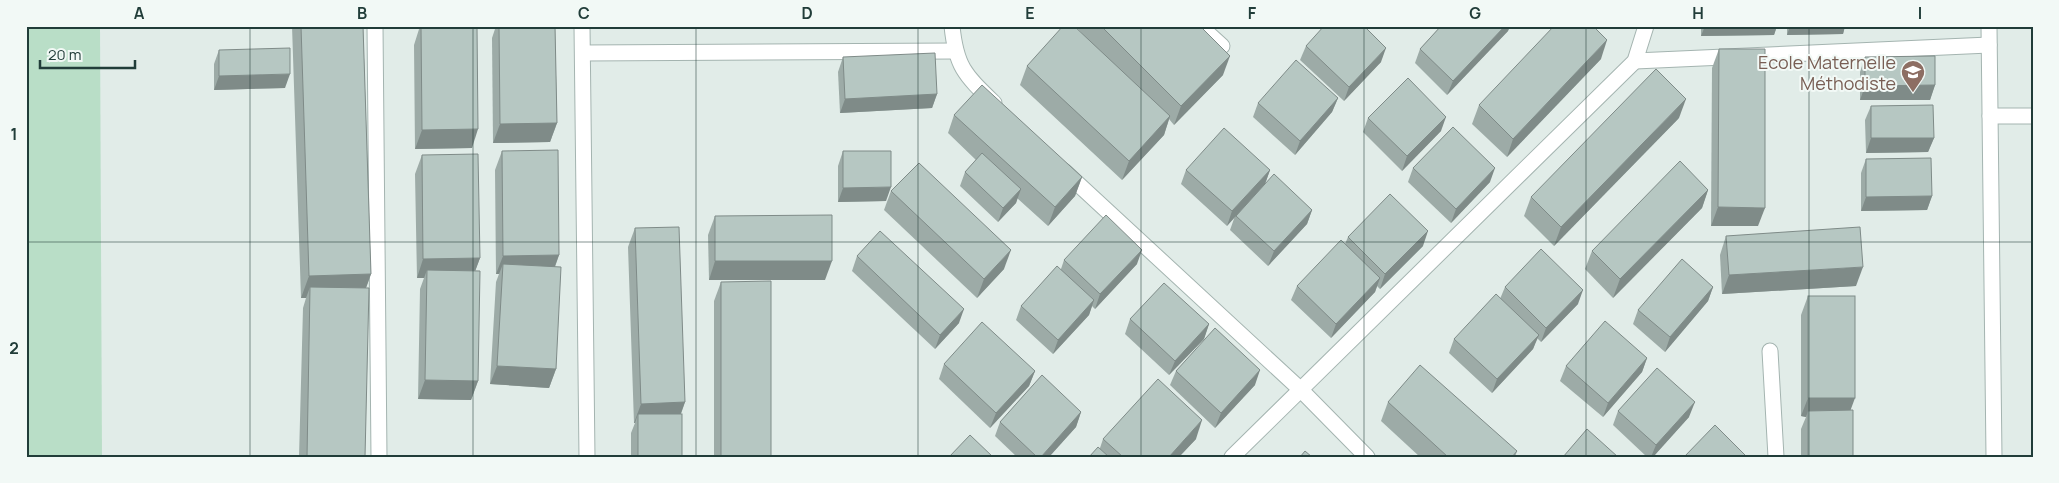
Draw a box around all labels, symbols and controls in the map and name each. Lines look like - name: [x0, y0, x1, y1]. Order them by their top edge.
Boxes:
- text: A: [134, 2, 145, 24]
- text: B: [357, 2, 367, 24]
- text: C: [578, 2, 590, 24]
- text: D: [801, 2, 813, 24]
- text: E: [1025, 2, 1035, 24]
- text: F: [1248, 2, 1257, 24]
- text: G: [1469, 2, 1481, 24]
- text: H: [1692, 2, 1704, 24]
- text: I: [1918, 2, 1922, 24]
- scale bar: [40, 38, 135, 70]
- text: 20 m: [48, 44, 81, 65]
- place label: Ecole Maternelle Méthodiste: [1758, 50, 1896, 95]
- school or university icon: Ecole Maternelle Méthodiste: [1900, 59, 1926, 93]
- text: 1: [10, 123, 18, 145]
- text: 2: [9, 337, 19, 359]

